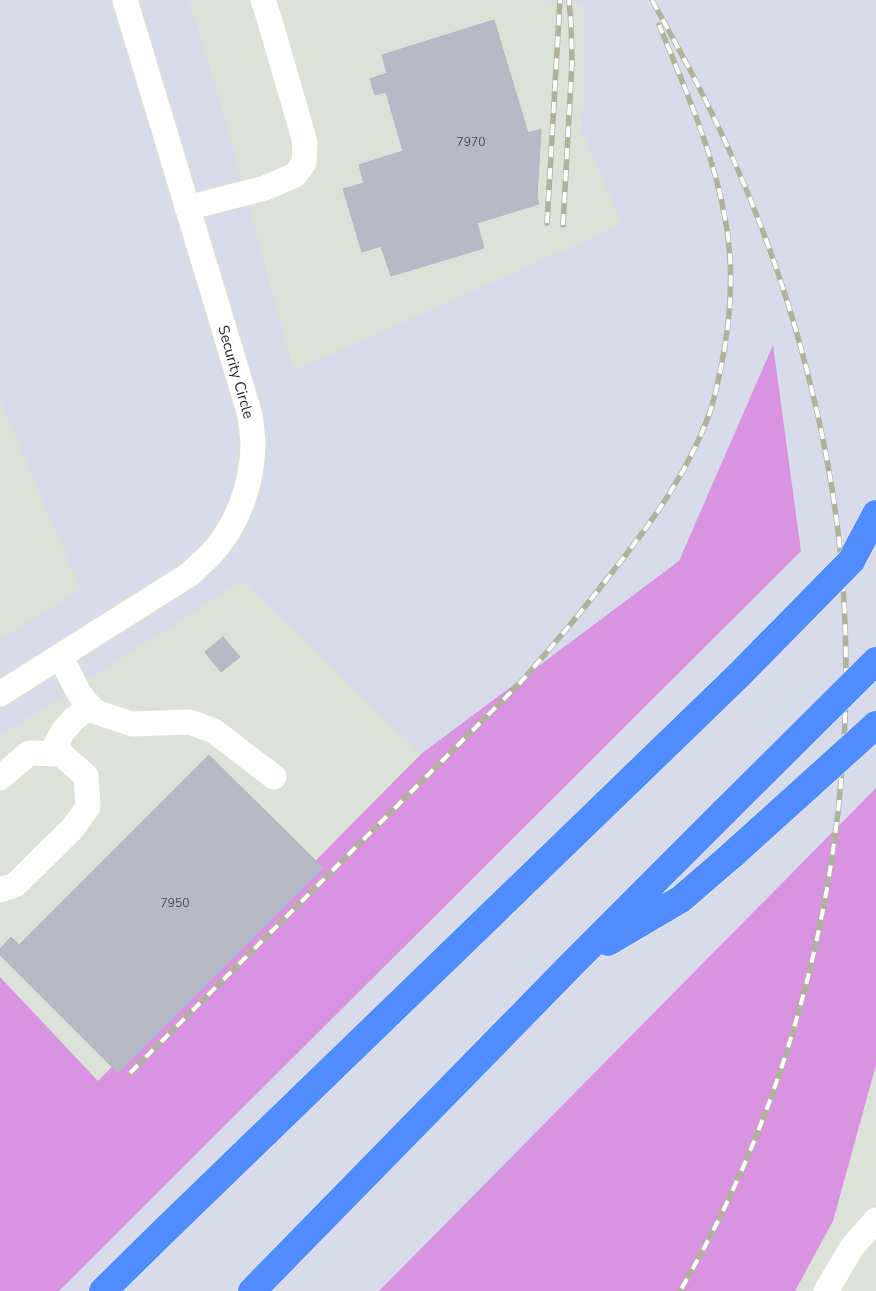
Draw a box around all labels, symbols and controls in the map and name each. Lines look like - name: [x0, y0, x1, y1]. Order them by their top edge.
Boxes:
- house number: 7970: [457, 134, 485, 150]
- street label: Security Circle: [213, 323, 259, 421]
- house number: 7950: [161, 895, 189, 911]

